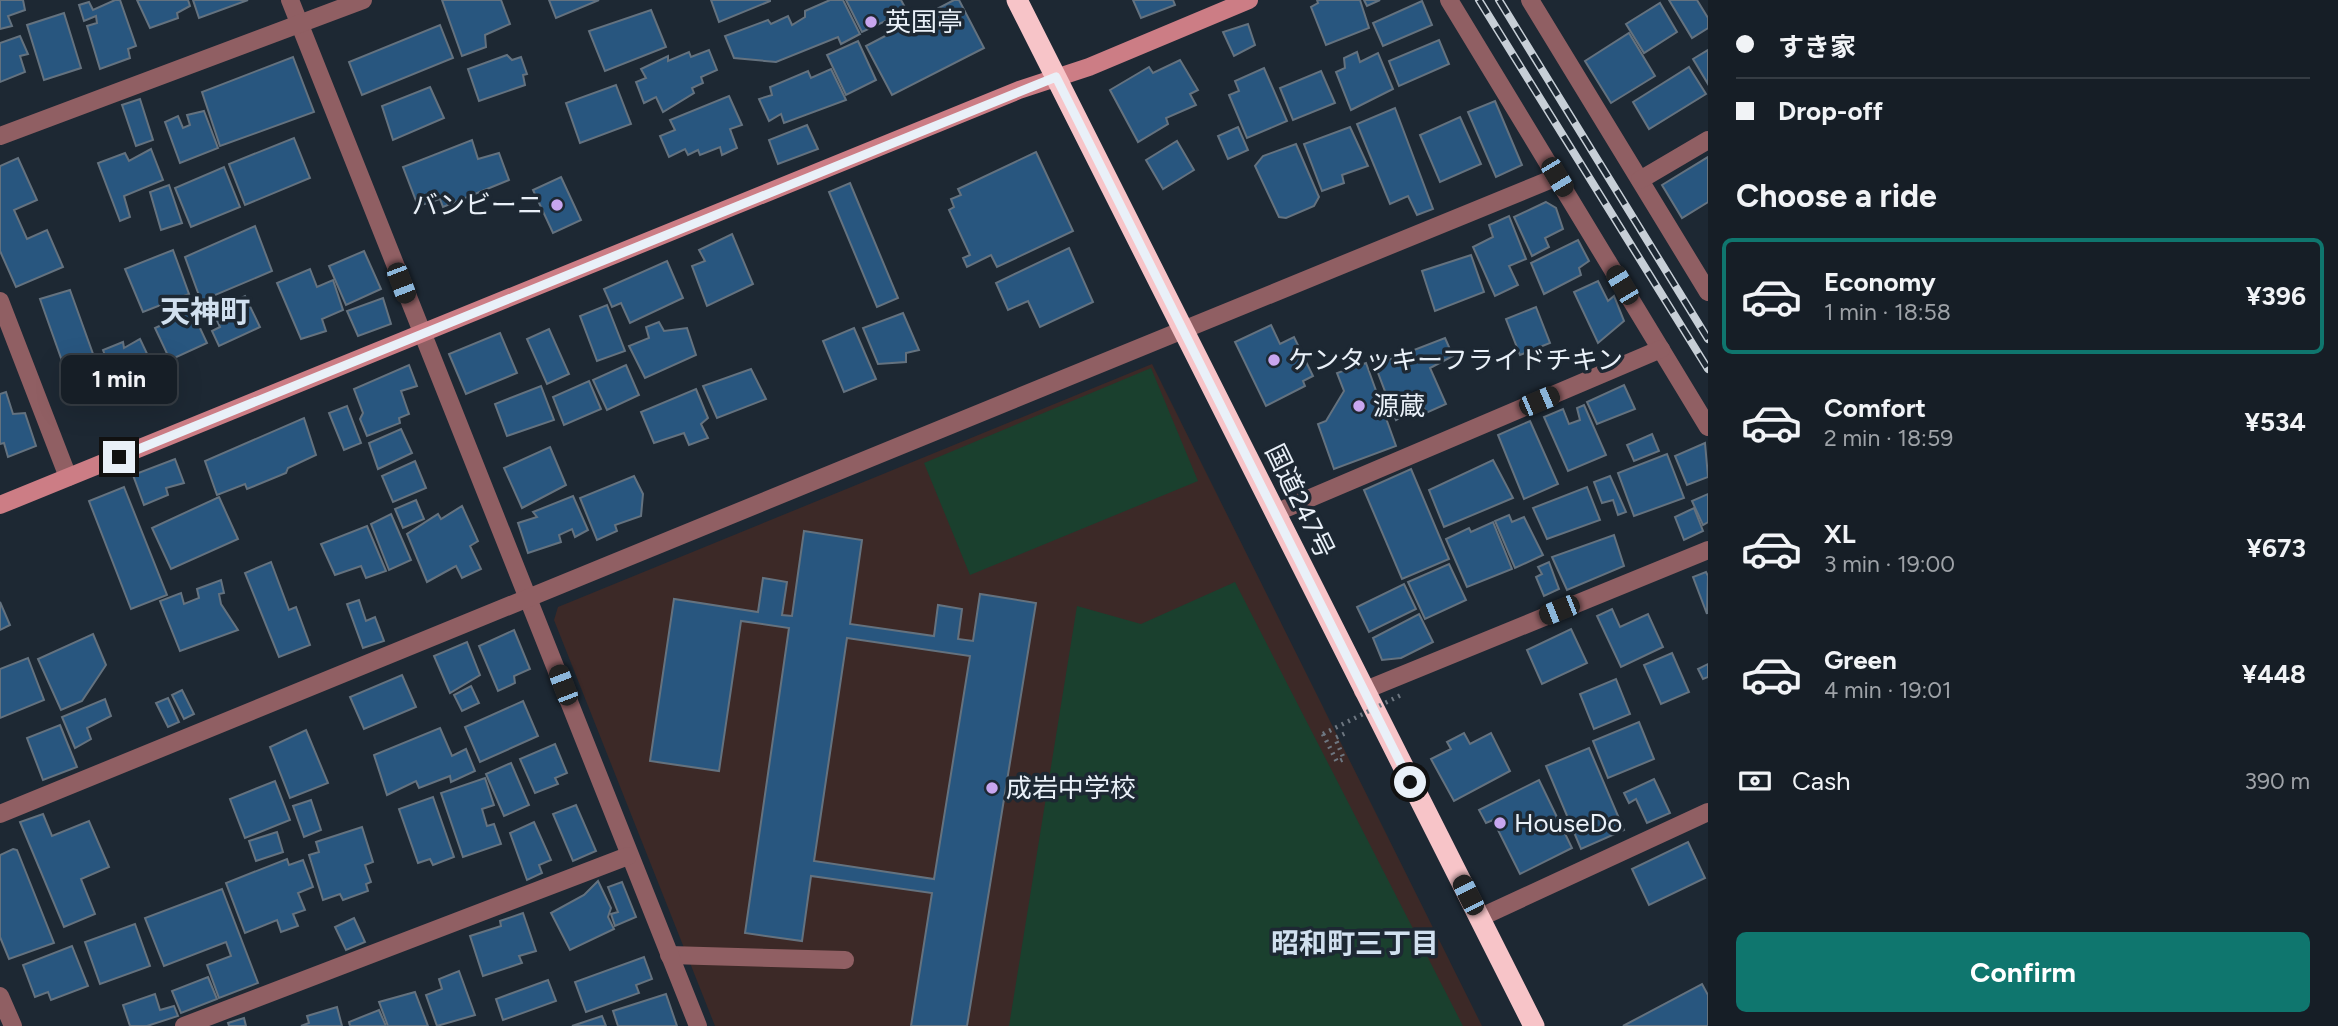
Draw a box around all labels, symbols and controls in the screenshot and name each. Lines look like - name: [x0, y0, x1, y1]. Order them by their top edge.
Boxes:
- place label: 英国亭: [885, 6, 963, 38]
- marker: 英国亭: [863, 14, 879, 30]
- text: すき家: [1778, 31, 1856, 63]
- text: Drop-off: [1778, 95, 1883, 127]
- car: [1538, 154, 1577, 200]
- text: Choose a ride: [1736, 177, 1937, 215]
- place label: バンビーニ: [412, 189, 543, 221]
- marker: バンビーニ: [549, 197, 565, 213]
- car: [384, 260, 419, 306]
- car: [1603, 262, 1642, 308]
- icon: car: [1740, 265, 1803, 328]
- text: Economy: [1824, 266, 1936, 298]
- text: ¥396: [2246, 280, 2306, 312]
- district label: 天神町: [160, 293, 250, 330]
- text: 1 min · 18:58: [1824, 298, 1951, 326]
- place label: ケンタッキーフライドチキン: [1288, 344, 1623, 376]
- marker: ケンタッキーフライドチキン: [1266, 352, 1282, 368]
- callout: 1 min: [61, 356, 177, 405]
- text: 1 min: [92, 365, 146, 393]
- car: [1516, 383, 1563, 419]
- place label: 源蔵: [1373, 390, 1425, 422]
- icon: car: [1740, 391, 1803, 454]
- text: Comfort: [1824, 392, 1926, 424]
- marker: 源蔵: [1351, 398, 1367, 414]
- text: ¥534: [2244, 406, 2306, 438]
- text: 2 min · 18:59: [1824, 424, 1953, 452]
- street label: 国道247号: [1259, 439, 1341, 563]
- route end: [103, 441, 135, 473]
- icon: car: [1740, 517, 1803, 580]
- text: XL: [1824, 518, 1856, 550]
- text: ¥673: [2247, 532, 2306, 564]
- text: 3 min · 19:00: [1824, 550, 1955, 578]
- car: [1536, 592, 1583, 628]
- icon: car: [1740, 643, 1803, 706]
- text: Green: [1824, 644, 1897, 676]
- text: ¥448: [2242, 658, 2306, 690]
- car: [546, 662, 581, 708]
- text: 4 min · 19:01: [1824, 676, 1952, 704]
- icon: cash: [1736, 762, 1774, 800]
- text: Cash: [1792, 765, 1851, 797]
- route start: [1394, 766, 1426, 798]
- text: 390 m: [2244, 767, 2310, 795]
- place label: 成岩中学校: [1006, 772, 1136, 804]
- marker: 成岩中学校: [984, 780, 1000, 796]
- place label: HouseDo: [1514, 807, 1622, 839]
- marker: HouseDo: [1492, 815, 1508, 831]
- car: [1450, 872, 1487, 918]
- district label: 昭和町三丁目: [1271, 926, 1439, 960]
- button: Confirm: [1736, 932, 2310, 1012]

